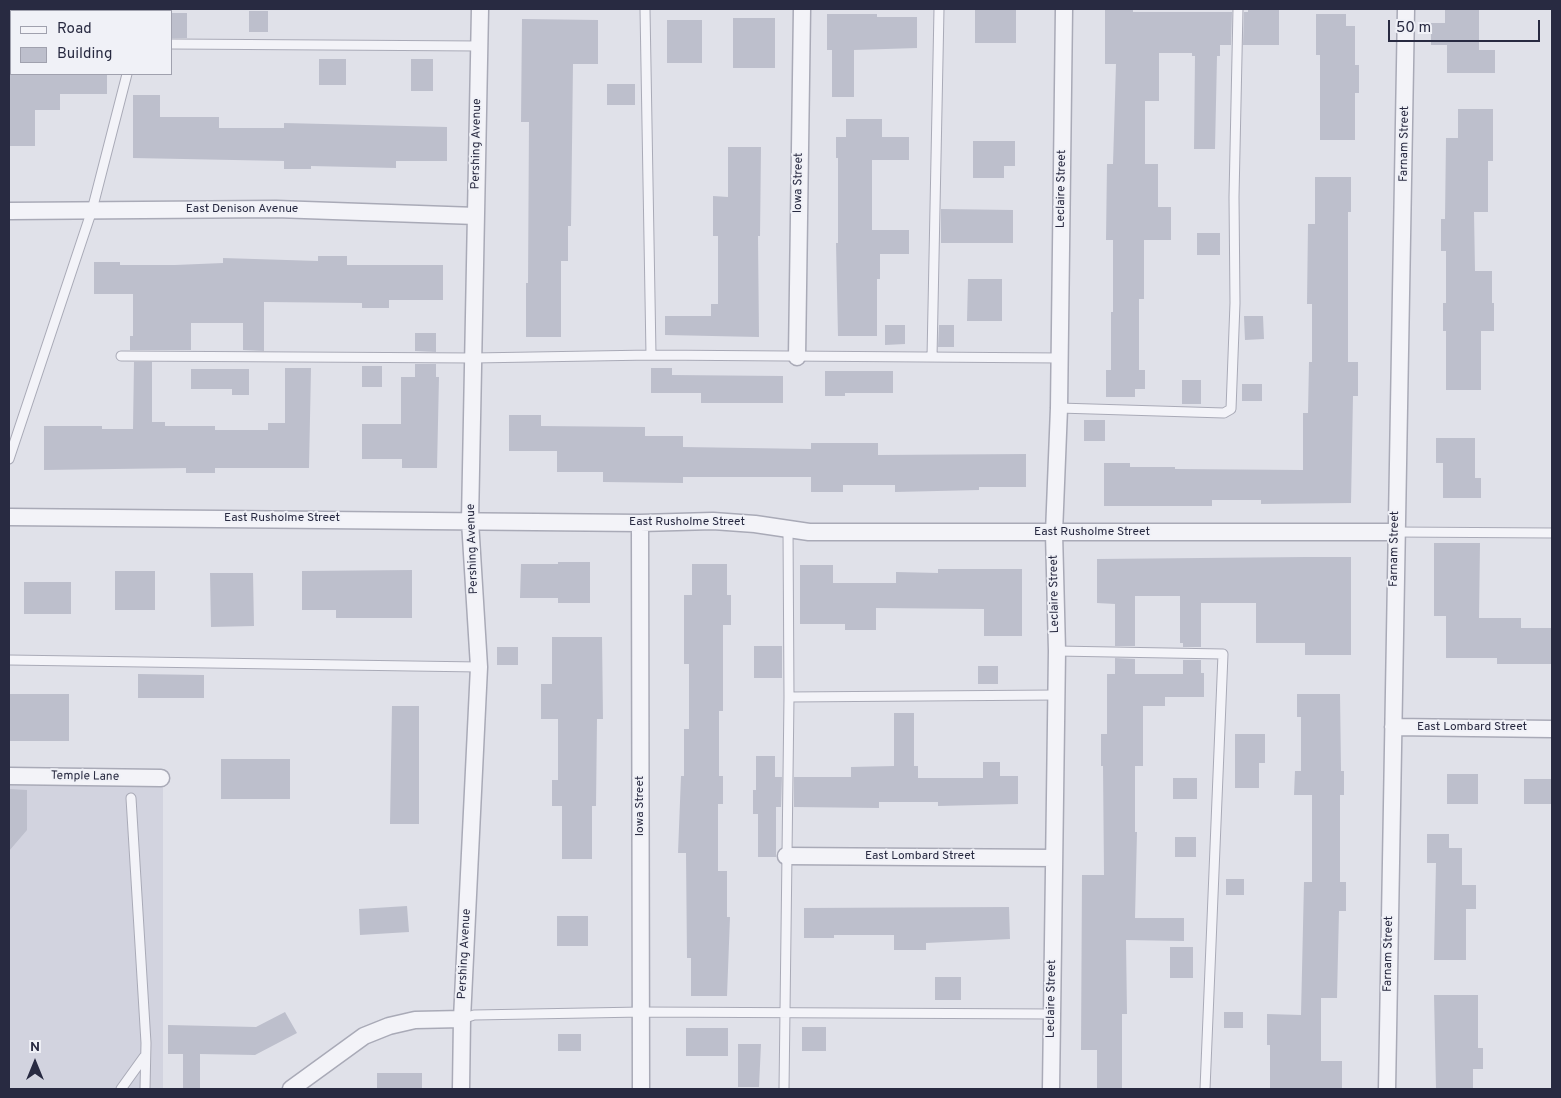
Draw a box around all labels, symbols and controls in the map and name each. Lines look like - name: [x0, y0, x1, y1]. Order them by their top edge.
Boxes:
- legend: [10, 10, 172, 75]
- scale bar: [1391, 10, 1544, 42]
- text: 50 m: [1396, 19, 1431, 38]
- text: Road: [57, 20, 92, 39]
- text: Building: [57, 45, 112, 64]
- street label: Pershing Avenue: [469, 98, 485, 190]
- street label: Farnam Street: [1397, 106, 1413, 182]
- street label: Leclaire Street: [1054, 150, 1070, 228]
- street label: Iowa Street: [791, 153, 807, 213]
- street label: East Denison Avenue: [186, 203, 298, 217]
- street label: Pershing Avenue: [464, 503, 482, 595]
- street label: Farnam Street: [1387, 511, 1403, 587]
- street label: East Rusholme Street: [224, 512, 340, 526]
- street label: East Rusholme Street: [629, 516, 745, 530]
- street label: East Rusholme Street: [1034, 526, 1150, 540]
- street label: Leclaire Street: [1047, 555, 1063, 633]
- street label: East Lombard Street: [1417, 721, 1527, 735]
- street label: Temple Lane: [51, 769, 119, 785]
- street label: Iowa Street: [634, 776, 648, 836]
- street label: East Lombard Street: [865, 850, 975, 864]
- street label: Pershing Avenue: [455, 908, 475, 1000]
- street label: Farnam Street: [1381, 916, 1397, 992]
- street label: Leclaire Street: [1044, 960, 1060, 1038]
- north arrow: [10, 1038, 60, 1088]
- text: N: [30, 1039, 40, 1056]

